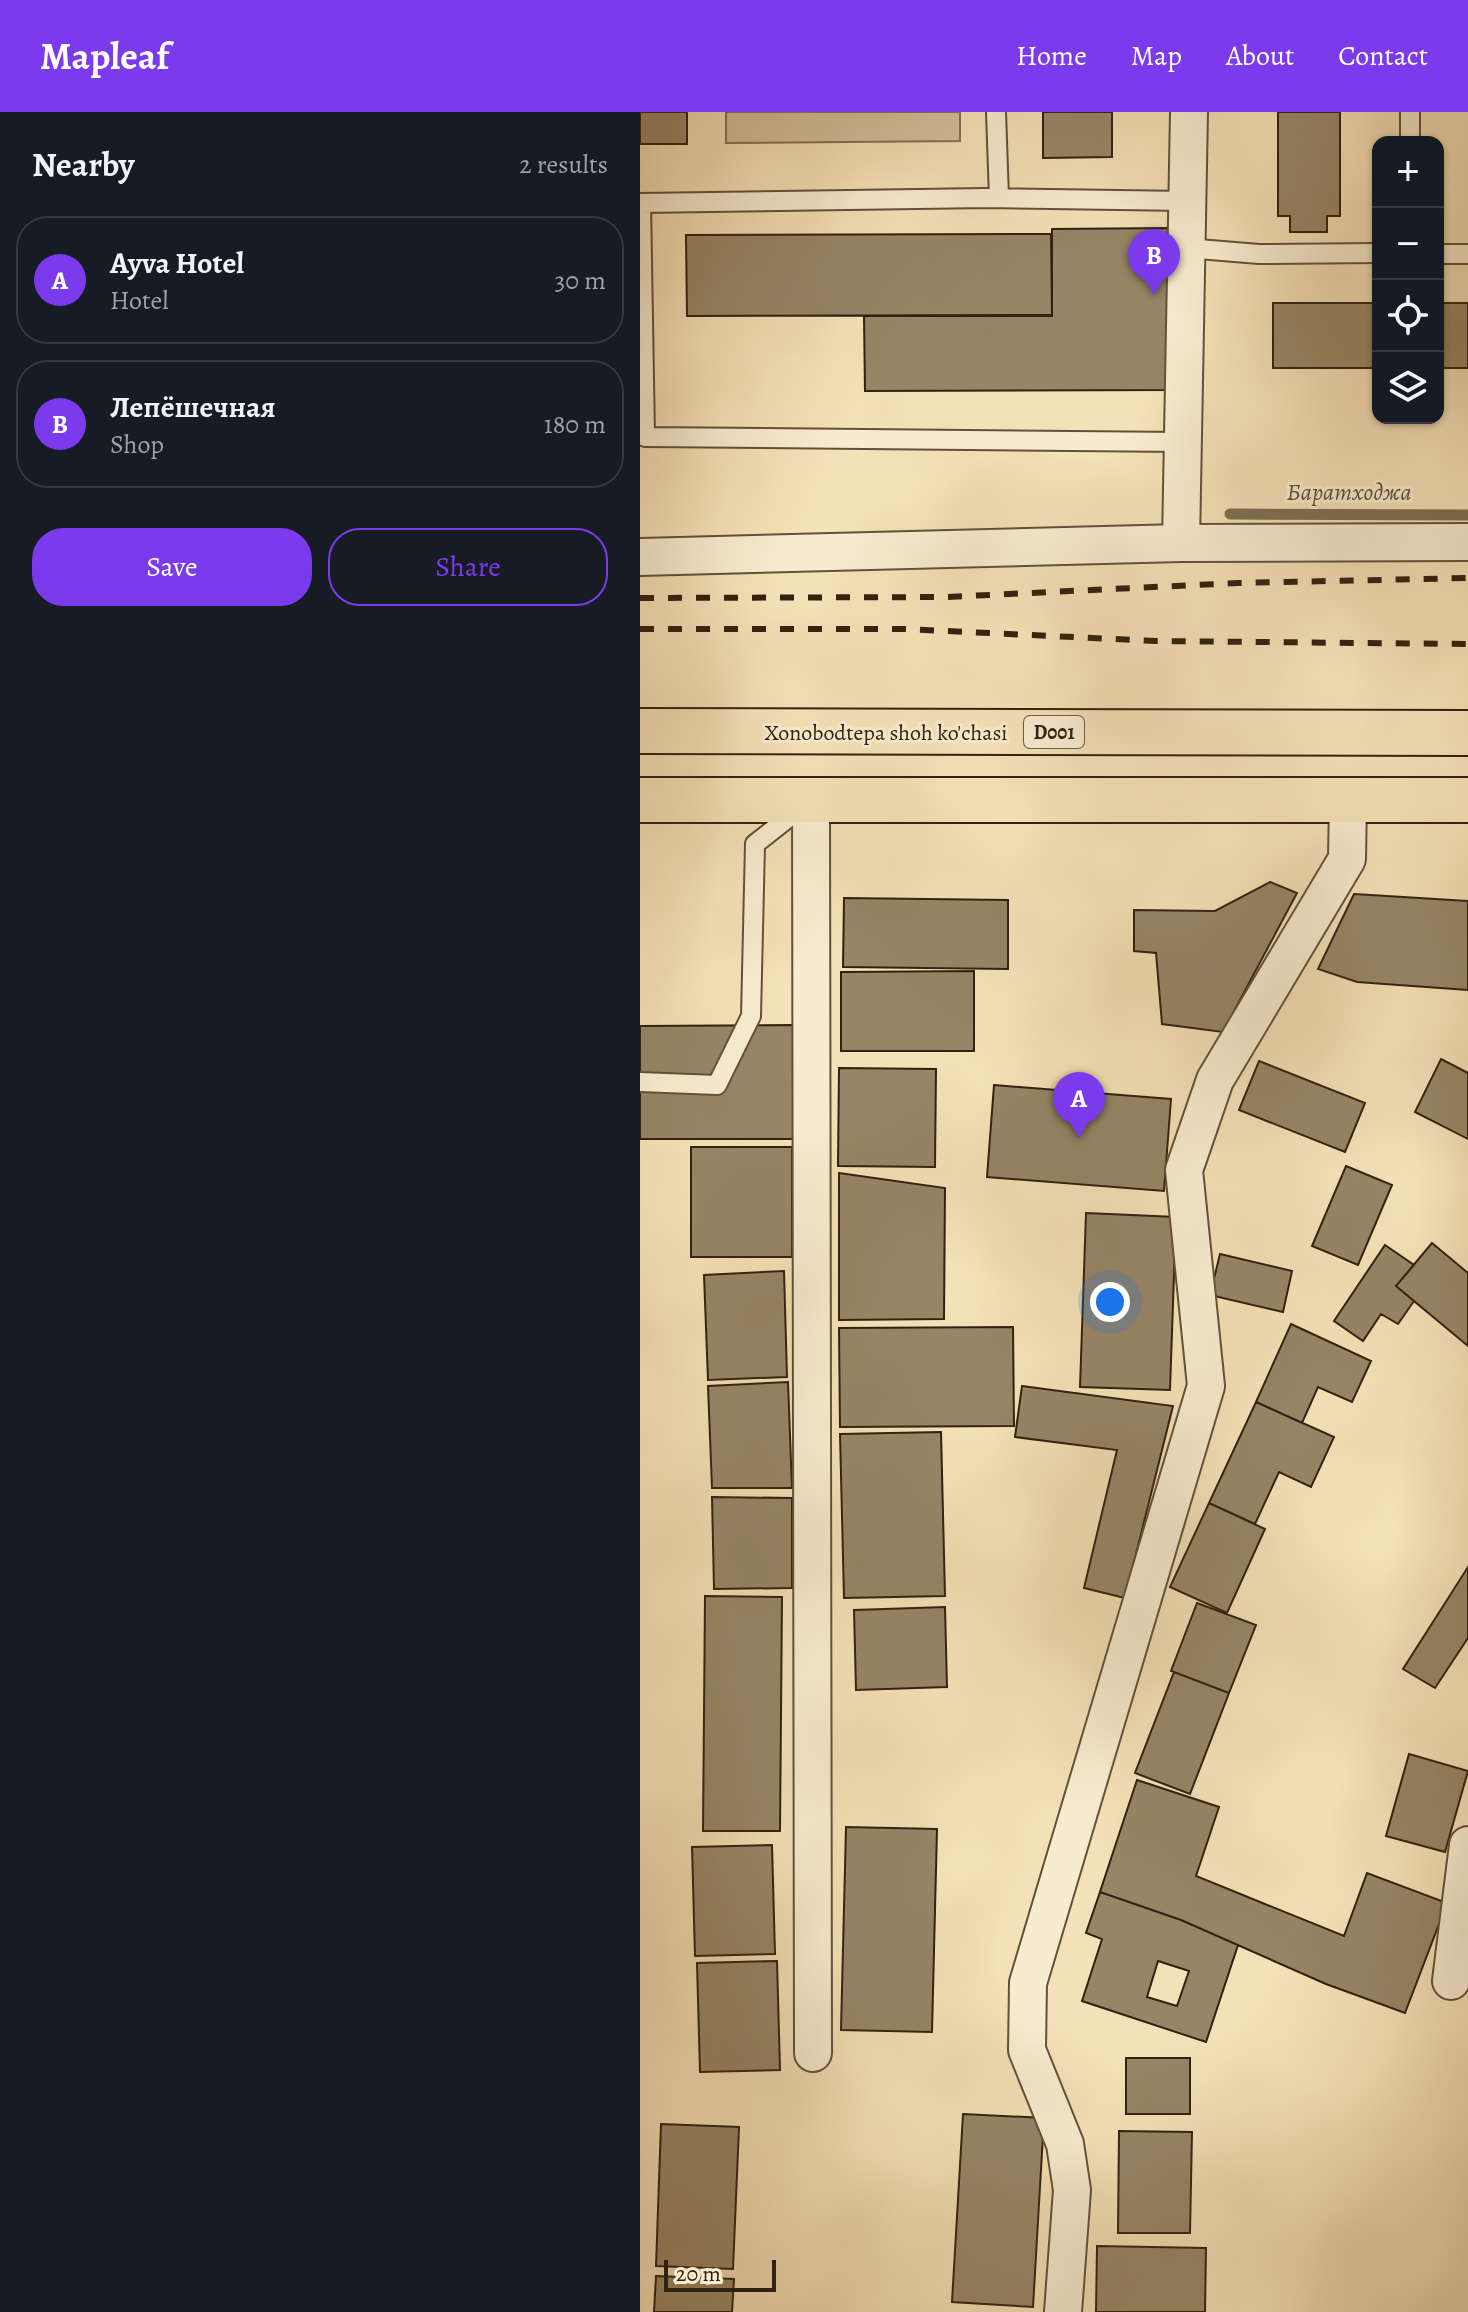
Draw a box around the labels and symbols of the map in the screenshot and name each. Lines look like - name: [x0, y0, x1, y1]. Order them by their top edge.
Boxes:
- pin: B: [1128, 229, 1180, 295]
- water label: Баратходжа: [1286, 476, 1412, 508]
- road number: D001: [1024, 716, 1084, 748]
- street label: Xonobodtepa shoh ko'chasi: [764, 718, 1008, 748]
- pin: A: [1053, 1072, 1105, 1138]
- your location: [1090, 1282, 1130, 1322]
- scale bar: [664, 2256, 776, 2292]

